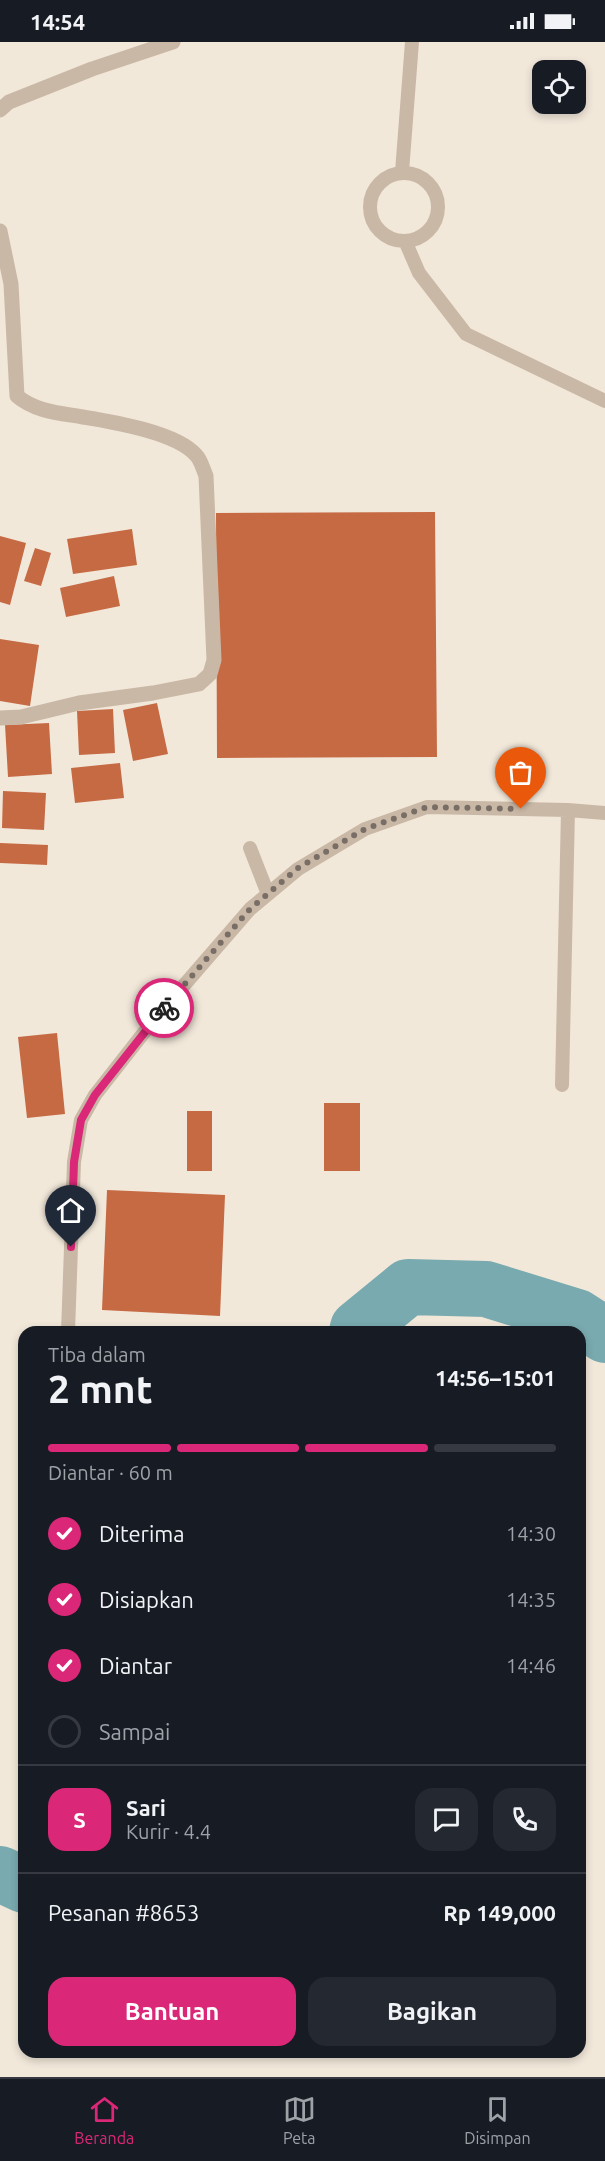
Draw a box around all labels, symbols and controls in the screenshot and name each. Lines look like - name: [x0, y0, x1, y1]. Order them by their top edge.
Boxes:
- text: 14:54: [30, 9, 85, 34]
- map controls: [532, 60, 586, 114]
- button: locate: [532, 60, 586, 114]
- pin: [495, 747, 546, 809]
- icon: bag: [504, 756, 537, 789]
- courier: [134, 978, 194, 1038]
- icon: bike: [148, 992, 181, 1025]
- pin: [45, 1185, 96, 1247]
- icon: home: [54, 1194, 87, 1227]
- text: Tiba dalam: [48, 1343, 146, 1366]
- text: 14:56–15:01: [435, 1365, 556, 1390]
- text: 2 mnt: [48, 1367, 152, 1410]
- text: Diantar · 60 m: [48, 1461, 173, 1484]
- icon: check: [48, 1517, 81, 1550]
- text: Diterima: [99, 1521, 185, 1546]
- text: 14:30: [506, 1522, 556, 1545]
- icon: check: [48, 1583, 81, 1616]
- text: Disiapkan: [99, 1587, 194, 1612]
- text: 14:35: [506, 1588, 556, 1611]
- icon: check: [48, 1649, 81, 1682]
- text: Diantar: [99, 1653, 172, 1678]
- text: 14:46: [506, 1654, 556, 1677]
- text: Sampai: [99, 1719, 170, 1744]
- button: chat: [415, 1788, 478, 1851]
- button: phone: [493, 1788, 556, 1851]
- text: Sari: [126, 1795, 166, 1820]
- text: S: [73, 1807, 86, 1832]
- text: Kurir · 4.4: [126, 1820, 211, 1843]
- text: Pesanan #8653: [48, 1900, 199, 1925]
- text: Rp 149,000: [443, 1900, 556, 1925]
- button: Bantuan: [48, 1977, 296, 2046]
- button: Bagikan: [308, 1977, 556, 2046]
- tab: Beranda: [74, 2093, 134, 2147]
- tab: Peta: [283, 2093, 316, 2147]
- tab: Disimpan: [464, 2093, 531, 2147]

